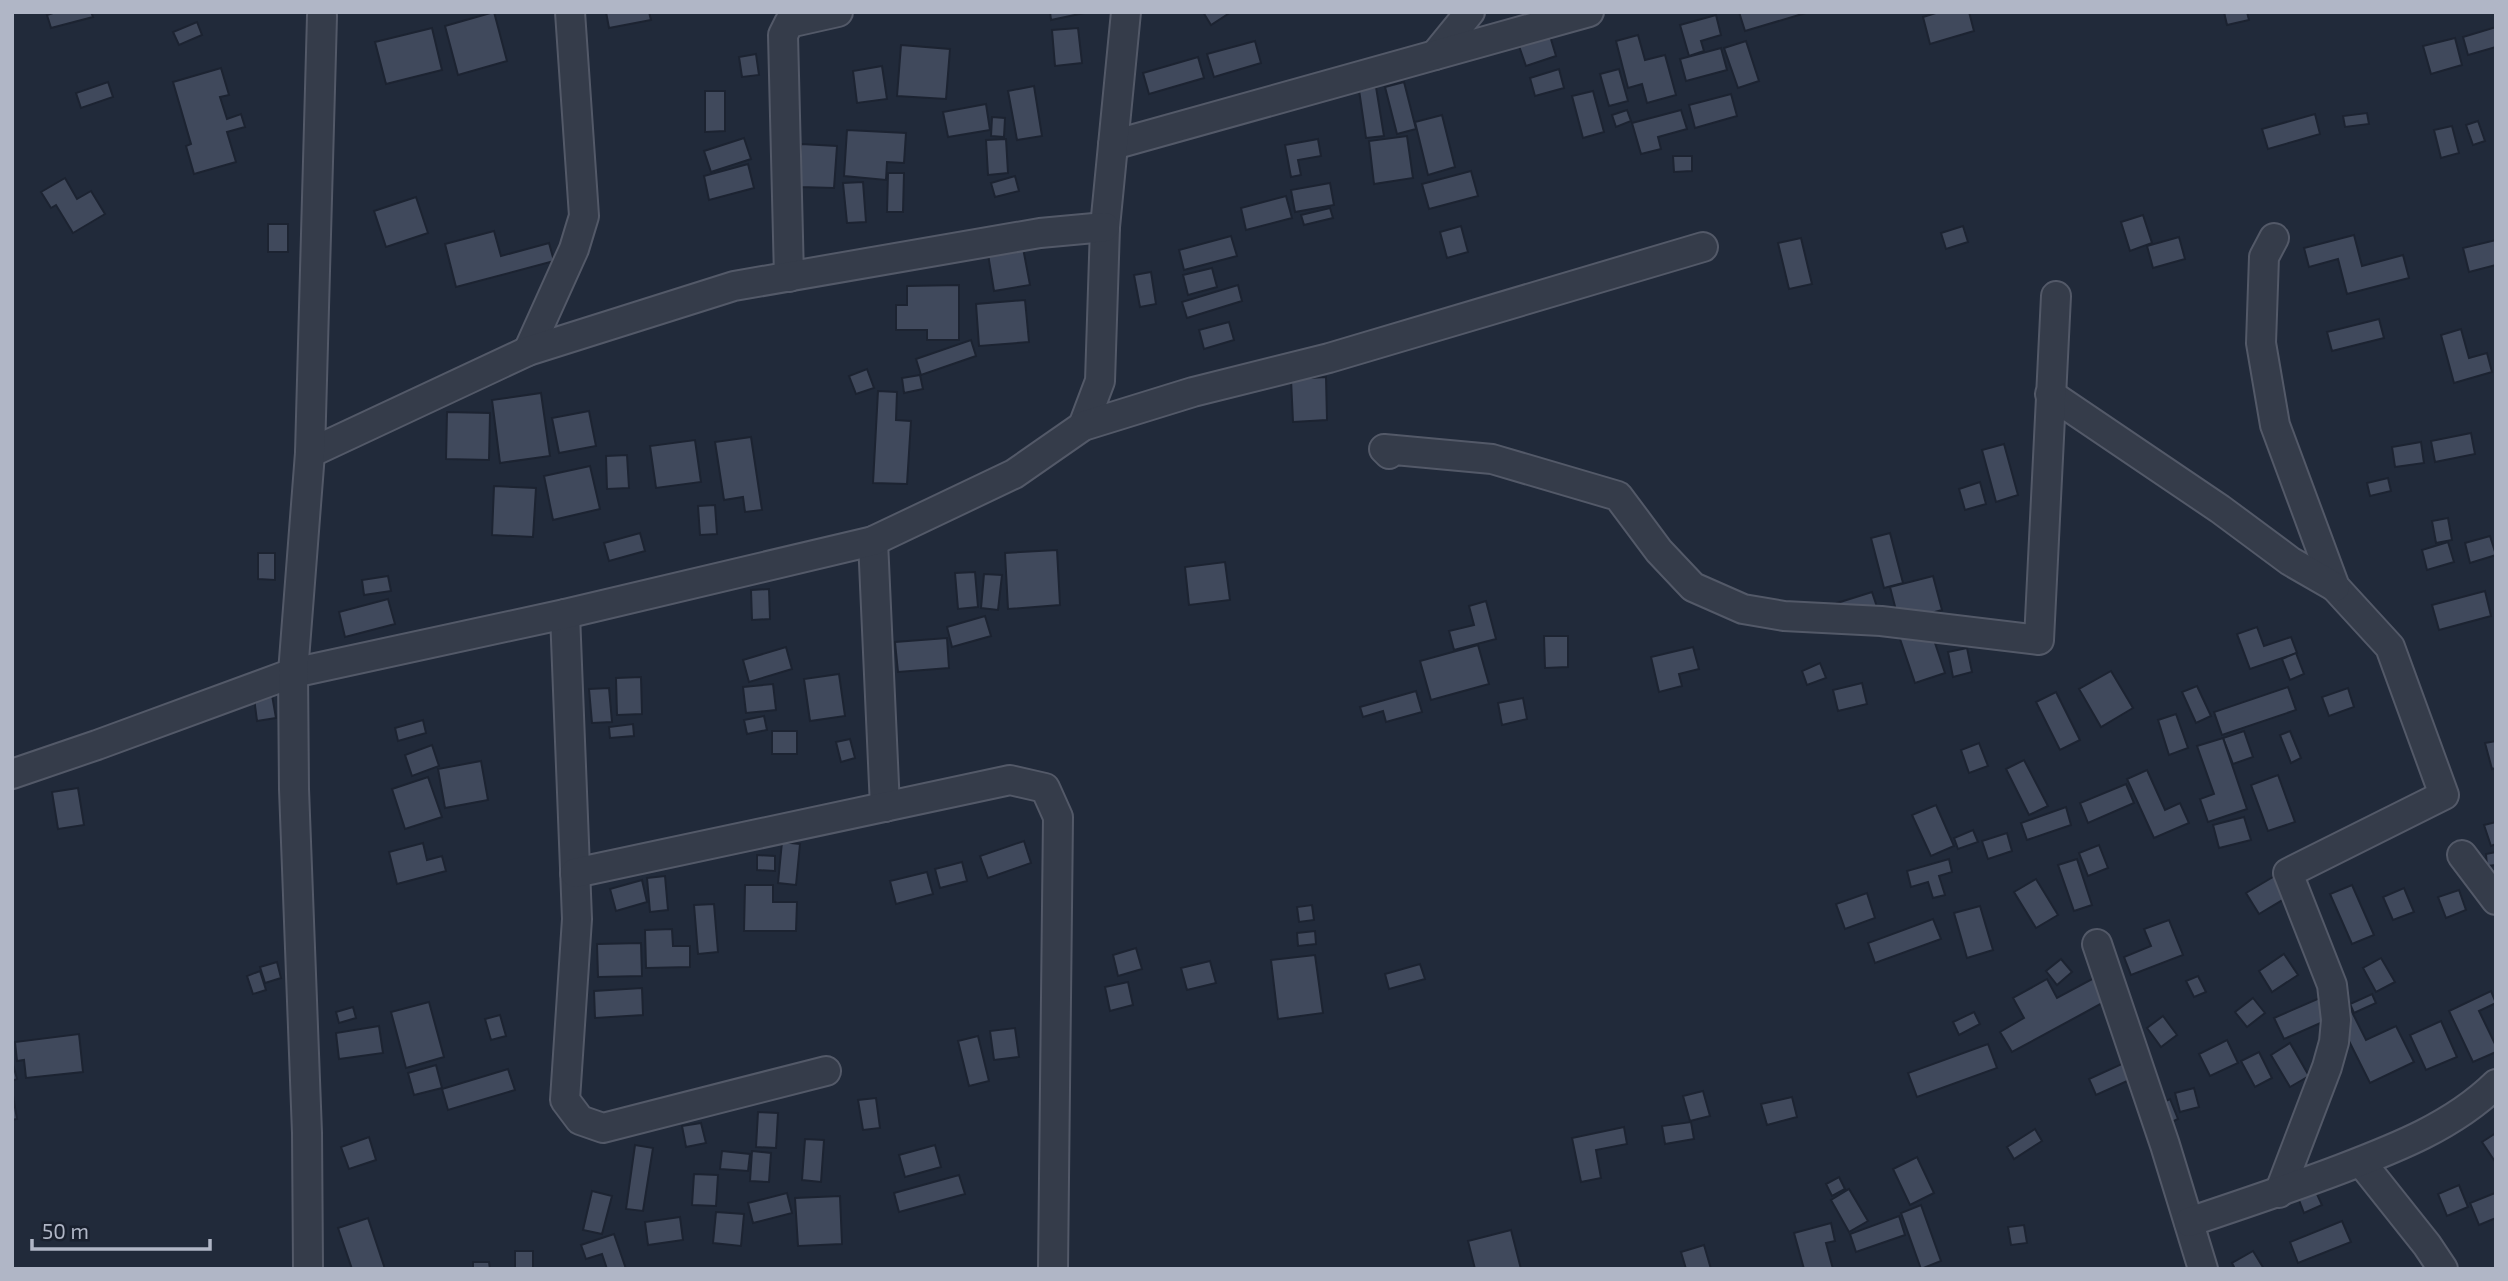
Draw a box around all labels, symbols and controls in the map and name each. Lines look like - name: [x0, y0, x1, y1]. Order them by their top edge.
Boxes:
- scale bar: [32, 1208, 210, 1252]
- text: 50 m: [42, 1218, 89, 1243]

